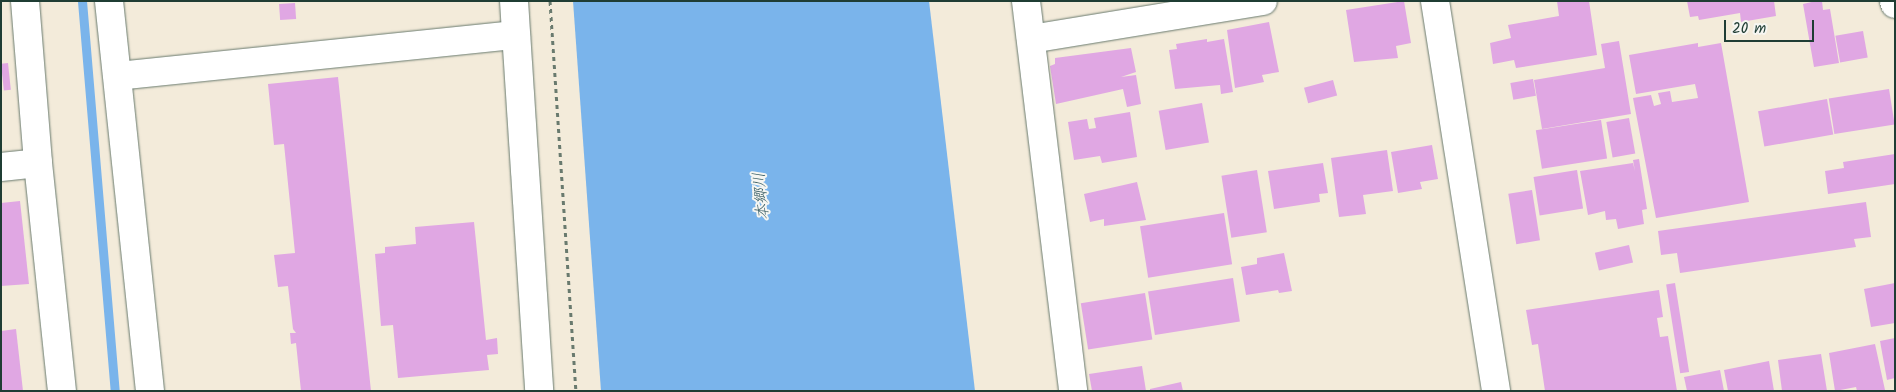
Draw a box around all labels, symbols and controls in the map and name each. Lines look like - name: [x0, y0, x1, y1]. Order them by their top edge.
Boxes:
- scale bar: [1726, 10, 1816, 42]
- text: 20 m: [1732, 17, 1766, 41]
- water label: 本郷川: [750, 171, 774, 221]

